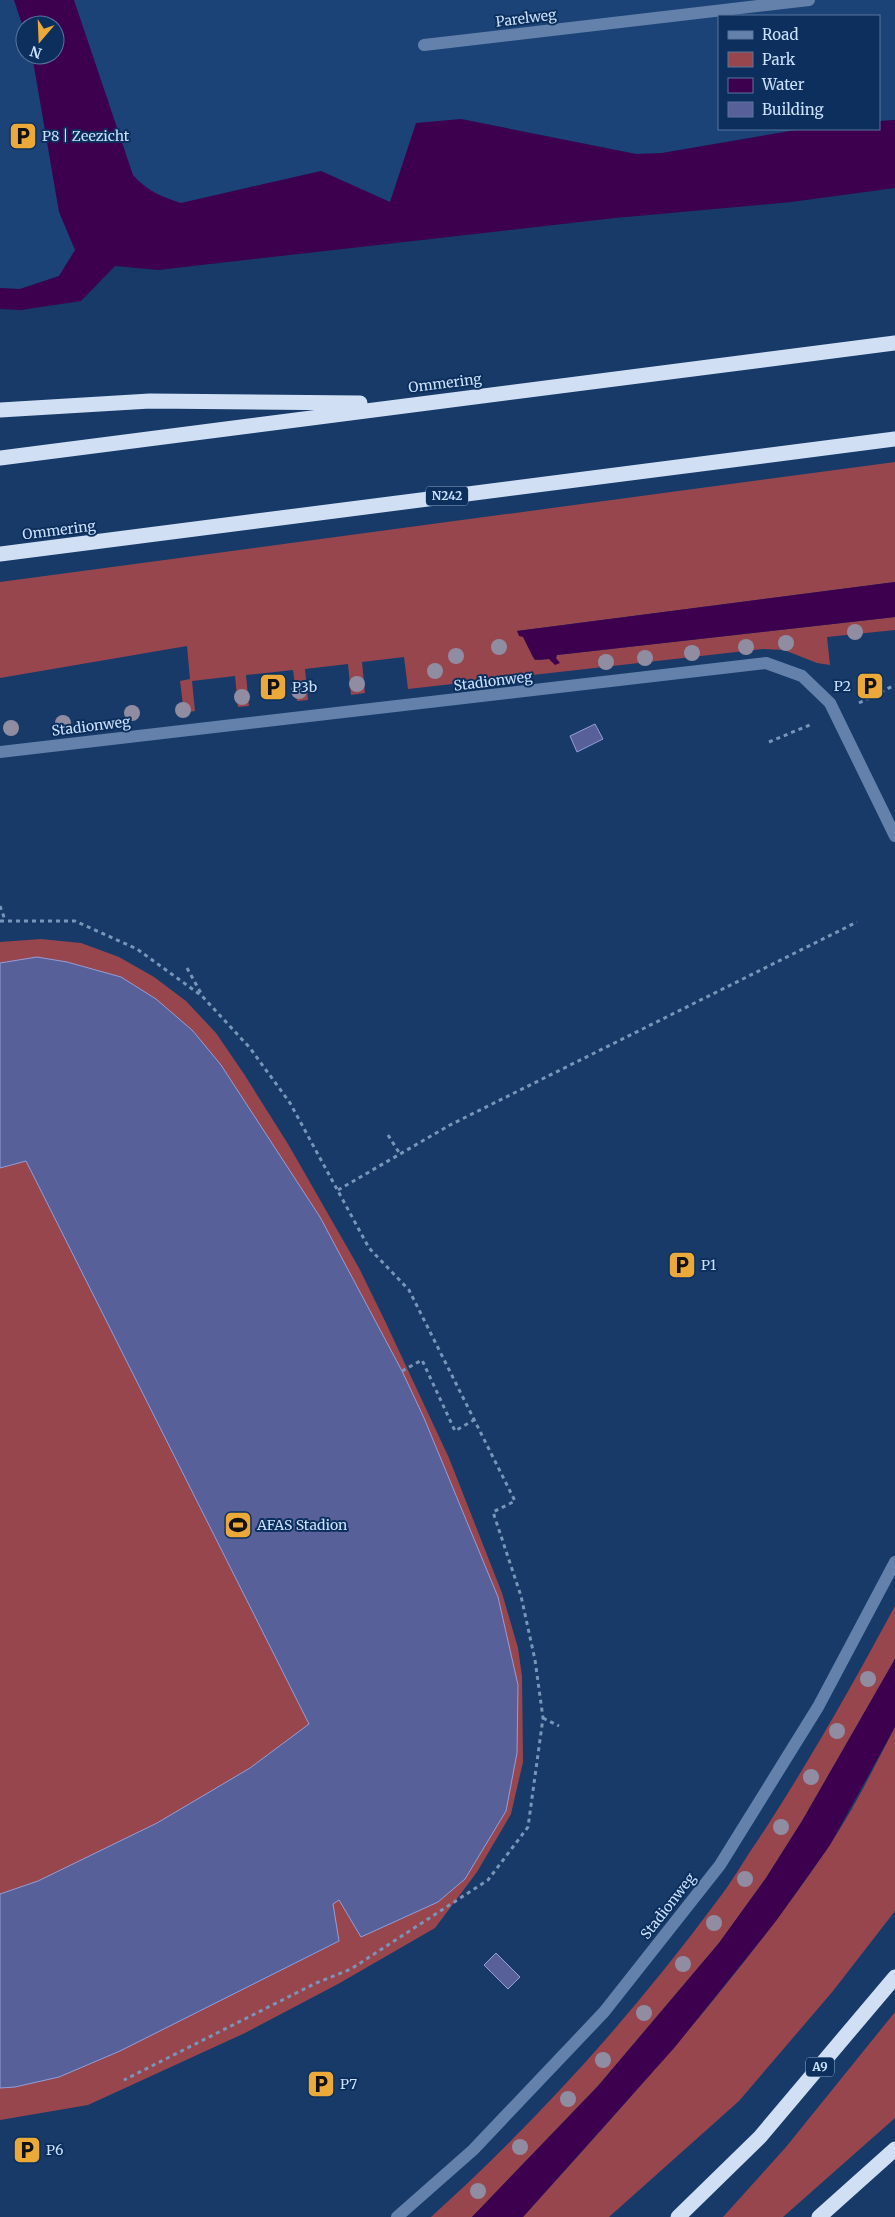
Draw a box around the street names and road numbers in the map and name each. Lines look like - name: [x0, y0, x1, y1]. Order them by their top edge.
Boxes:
- street label: Parelweg: [494, 5, 558, 31]
- street label: Ommering: [407, 370, 483, 396]
- road number: N242: [426, 486, 468, 506]
- street label: Ommering: [21, 517, 97, 543]
- street label: Stadionweg: [453, 667, 534, 695]
- street label: Stadionweg: [51, 712, 132, 740]
- street label: Stadionweg: [637, 1869, 700, 1943]
- road number: A9: [806, 2058, 834, 2076]

